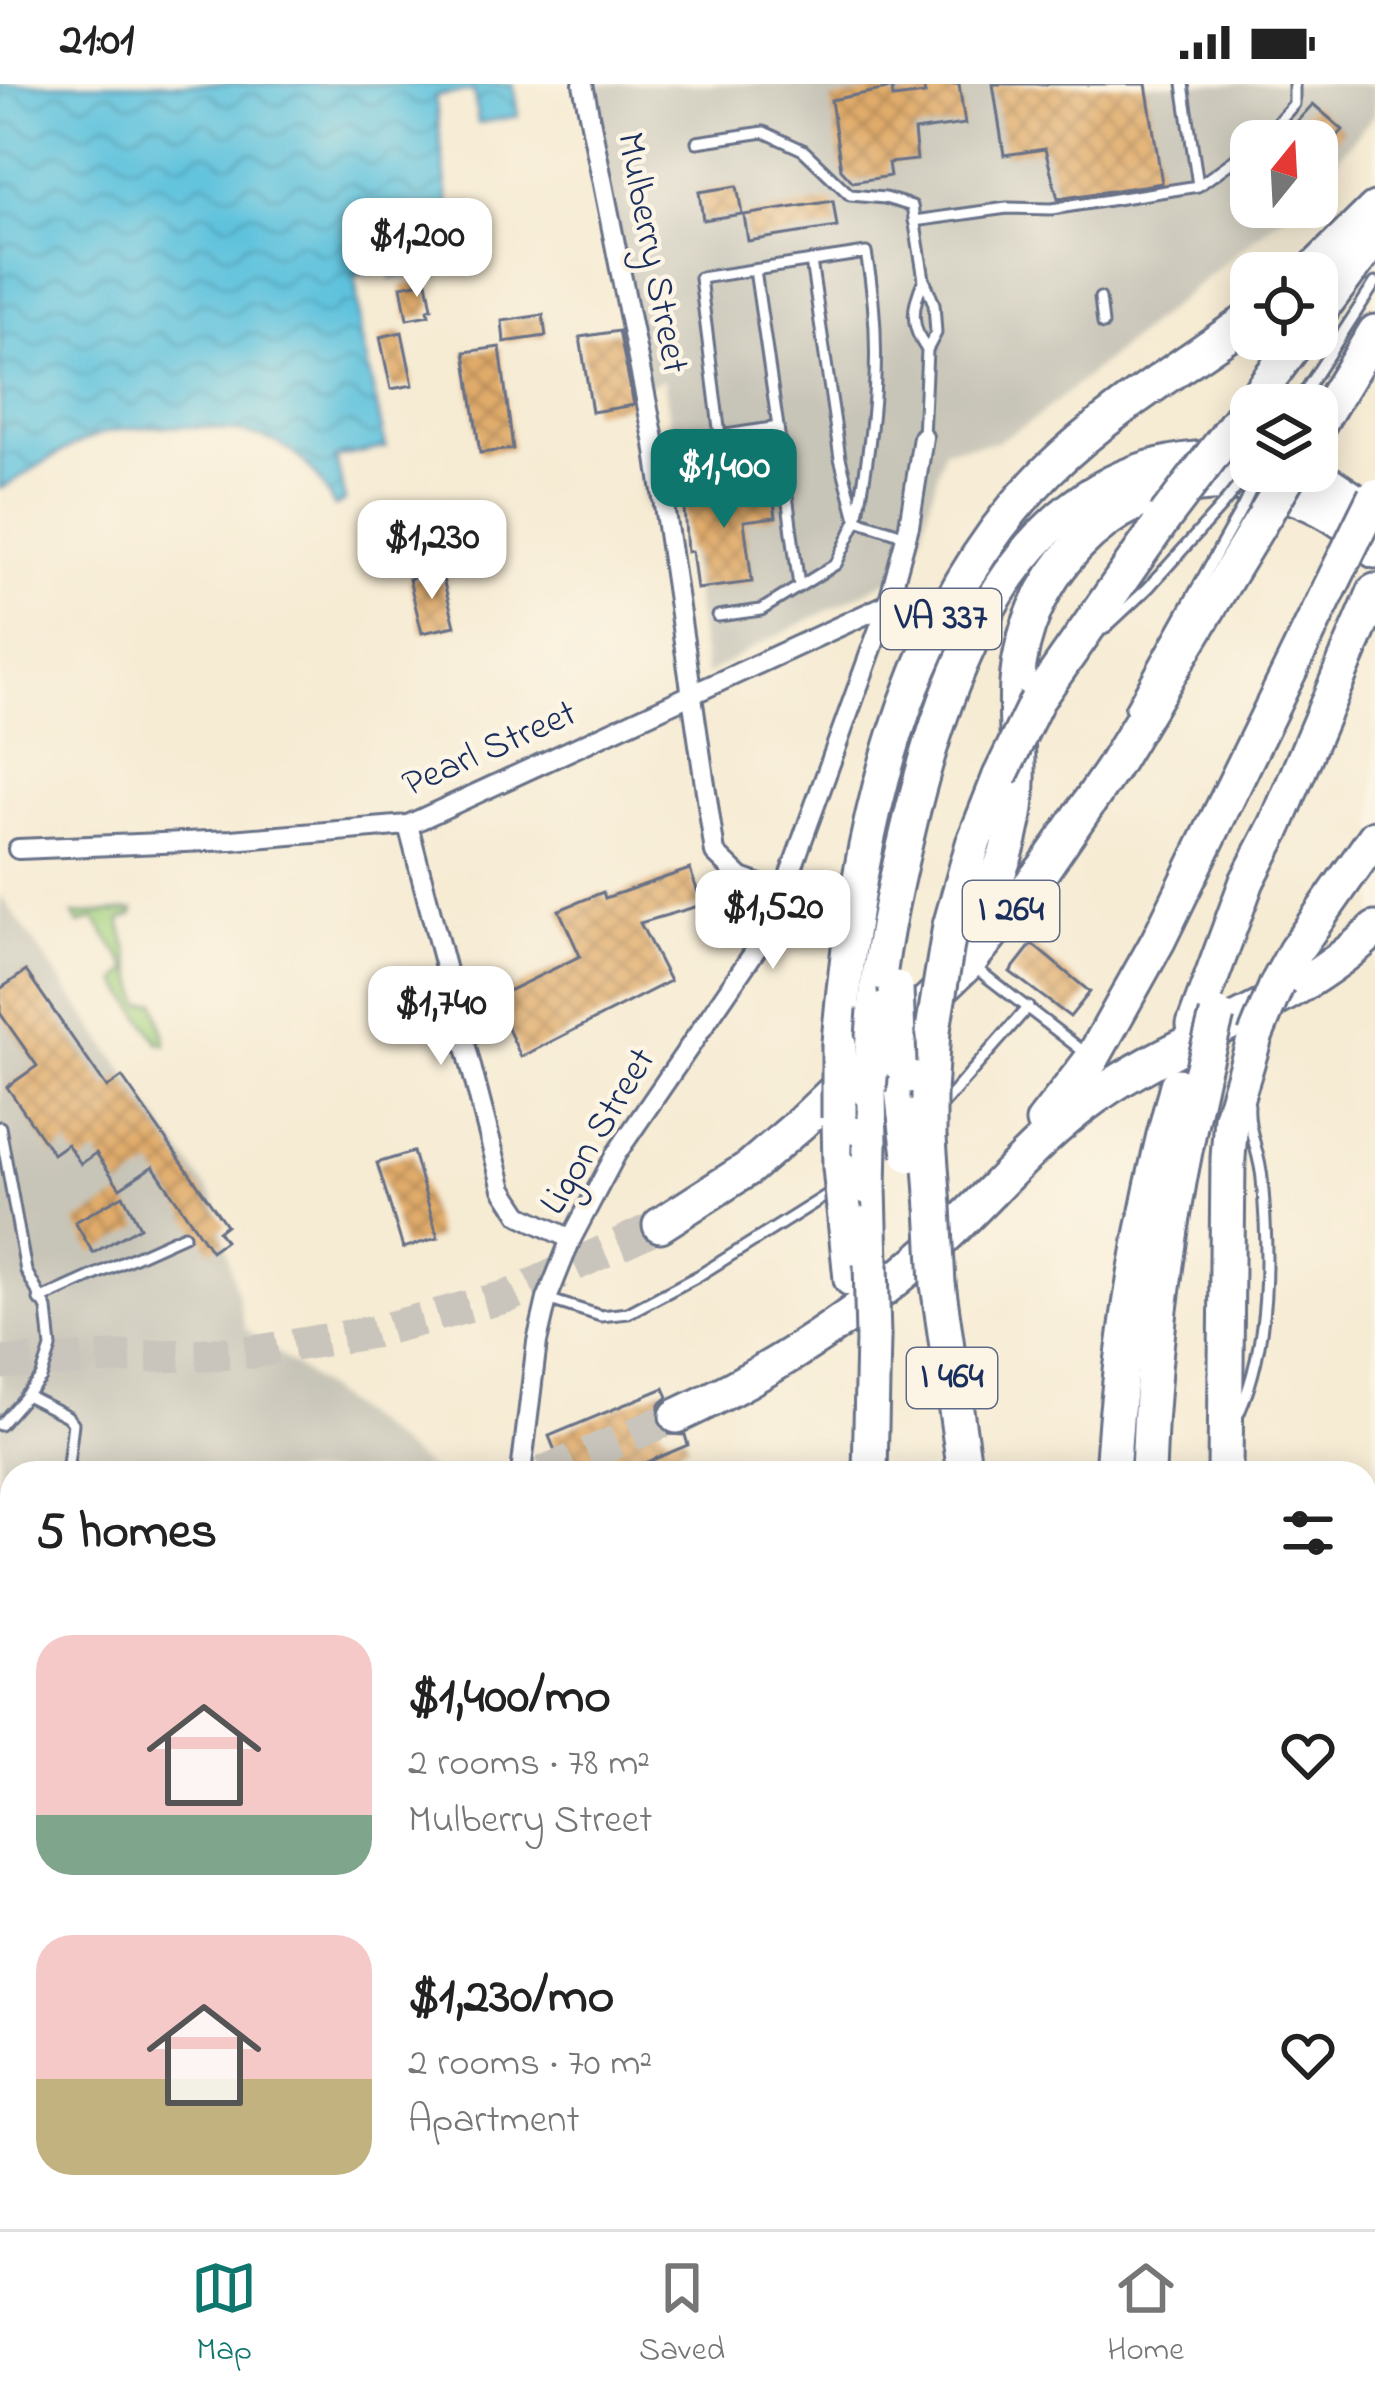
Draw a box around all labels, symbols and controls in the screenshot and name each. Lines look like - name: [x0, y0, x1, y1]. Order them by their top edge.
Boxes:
- text: 21:01: [60, 9, 134, 75]
- north arrow: [1230, 120, 1338, 228]
- map controls: [1230, 120, 1338, 492]
- street label: Mulberry Street: [600, 128, 702, 378]
- pin: $1,200: [319, 198, 515, 300]
- text: $1,200: [369, 208, 465, 265]
- button: locate: [1230, 252, 1338, 360]
- button: layers: [1230, 384, 1338, 492]
- pin: $1,400: [626, 429, 822, 531]
- text: $1,400: [678, 439, 770, 496]
- pin: $1,230: [334, 500, 530, 602]
- text: $1,230: [384, 510, 480, 567]
- road number: VA 337: [881, 589, 1001, 649]
- street label: Pearl Street: [394, 686, 586, 814]
- pin: $1,520: [675, 870, 871, 972]
- text: $1,520: [722, 880, 824, 937]
- road number: I 264: [963, 881, 1059, 941]
- pin: $1,740: [343, 966, 539, 1068]
- text: $1,740: [395, 976, 487, 1033]
- street label: Ligon Street: [527, 1037, 671, 1227]
- road number: I 464: [907, 1348, 997, 1408]
- text: 5 homes: [36, 1496, 217, 1571]
- icon: filters: [1275, 1500, 1341, 1566]
- text: $1,400/mo: [408, 1661, 611, 1736]
- icon: home: [132, 1683, 276, 1827]
- icon: heart: [1275, 1722, 1341, 1788]
- text: 2 rooms · 78 m²: [408, 1736, 650, 1793]
- text: Mulberry Street: [408, 1793, 652, 1850]
- text: $1,230/mo: [408, 1961, 614, 2036]
- icon: home: [132, 1983, 276, 2127]
- icon: heart: [1275, 2022, 1341, 2088]
- text: 2 rooms · 70 m²: [408, 2036, 652, 2093]
- text: Apartment: [408, 2093, 580, 2150]
- tab: Map: [191, 2255, 257, 2375]
- tab: Saved: [639, 2255, 725, 2375]
- tab: Home: [1107, 2255, 1184, 2375]

